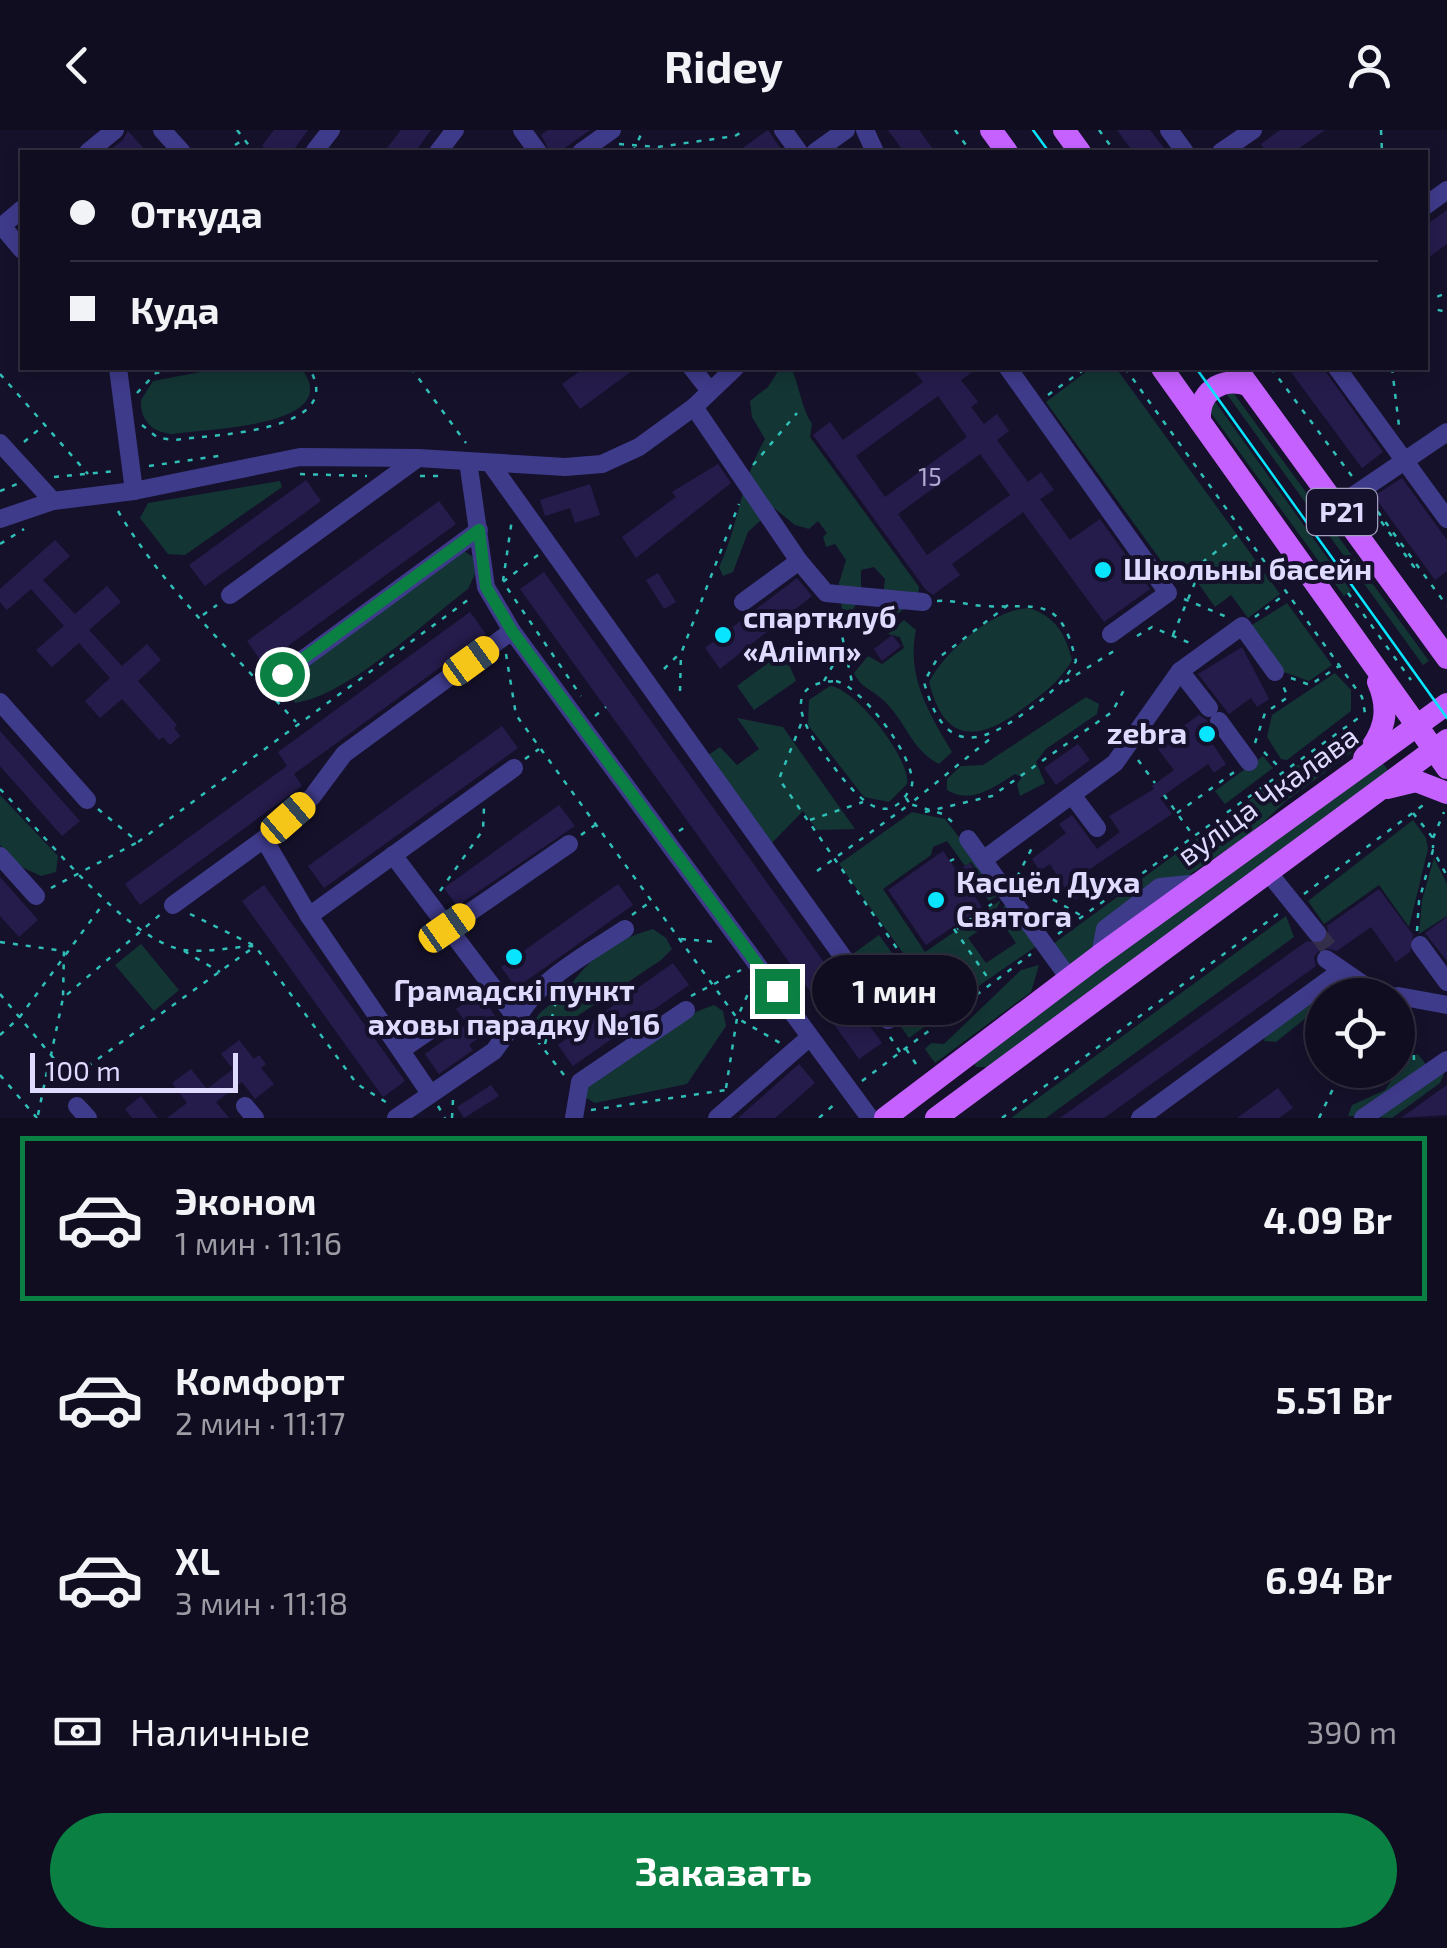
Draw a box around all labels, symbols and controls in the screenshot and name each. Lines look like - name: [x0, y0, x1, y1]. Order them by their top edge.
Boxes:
- icon: back: [50, 38, 105, 93]
- text: Ridey: [664, 38, 783, 92]
- icon: person: [1342, 38, 1397, 93]
- text: Откуда: [130, 190, 263, 236]
- text: Куда: [130, 286, 219, 332]
- house number: 15: [918, 461, 942, 491]
- road number: Р21: [1307, 489, 1377, 535]
- place label: Школьны басейн: [1123, 550, 1372, 586]
- marker: Школьны басейн: [1092, 559, 1114, 581]
- place label: спартклуб «Алімп»: [743, 598, 897, 668]
- marker: спартклуб «Алімп»: [712, 624, 734, 646]
- car: [438, 631, 504, 691]
- route start: [260, 652, 305, 697]
- place label: zebra: [1107, 714, 1187, 750]
- street label: вуліца Чкалава: [1169, 717, 1365, 873]
- marker: zebra: [1196, 723, 1218, 745]
- car: [256, 787, 320, 849]
- place label: Касцёл Духа Святога: [956, 863, 1141, 933]
- marker: Касцёл Духа Святога: [925, 889, 947, 911]
- car: [414, 899, 480, 957]
- marker: Грамадскі пункт аховы парадку №16: [503, 946, 525, 968]
- callout: 1 мин: [812, 956, 977, 1026]
- route end: [755, 969, 800, 1014]
- place label: Грамадскі пункт аховы парадку №16: [368, 971, 660, 1042]
- text: 1 мин: [852, 971, 937, 1009]
- map controls: [1305, 978, 1415, 1088]
- button: locate: [1305, 978, 1415, 1088]
- scale bar: [30, 1048, 238, 1093]
- text: 100 m: [45, 1053, 121, 1087]
- icon: car: [55, 1174, 145, 1264]
- text: Эконом: [175, 1177, 317, 1223]
- text: 4.09 Br: [1263, 1196, 1392, 1242]
- text: 1 мин · 11:16: [175, 1223, 342, 1261]
- icon: car: [55, 1354, 145, 1444]
- text: Комфорт: [175, 1357, 345, 1403]
- text: 5.51 Br: [1276, 1376, 1392, 1422]
- text: 2 мин · 11:17: [175, 1403, 345, 1441]
- icon: car: [55, 1534, 145, 1624]
- text: XL: [175, 1537, 220, 1583]
- text: 6.94 Br: [1265, 1556, 1392, 1602]
- text: 3 мин · 11:18: [175, 1583, 348, 1621]
- icon: cash: [50, 1704, 105, 1759]
- text: Наличные: [130, 1708, 310, 1754]
- text: 390 m: [1306, 1712, 1397, 1750]
- button: Заказать: [50, 1813, 1397, 1928]

